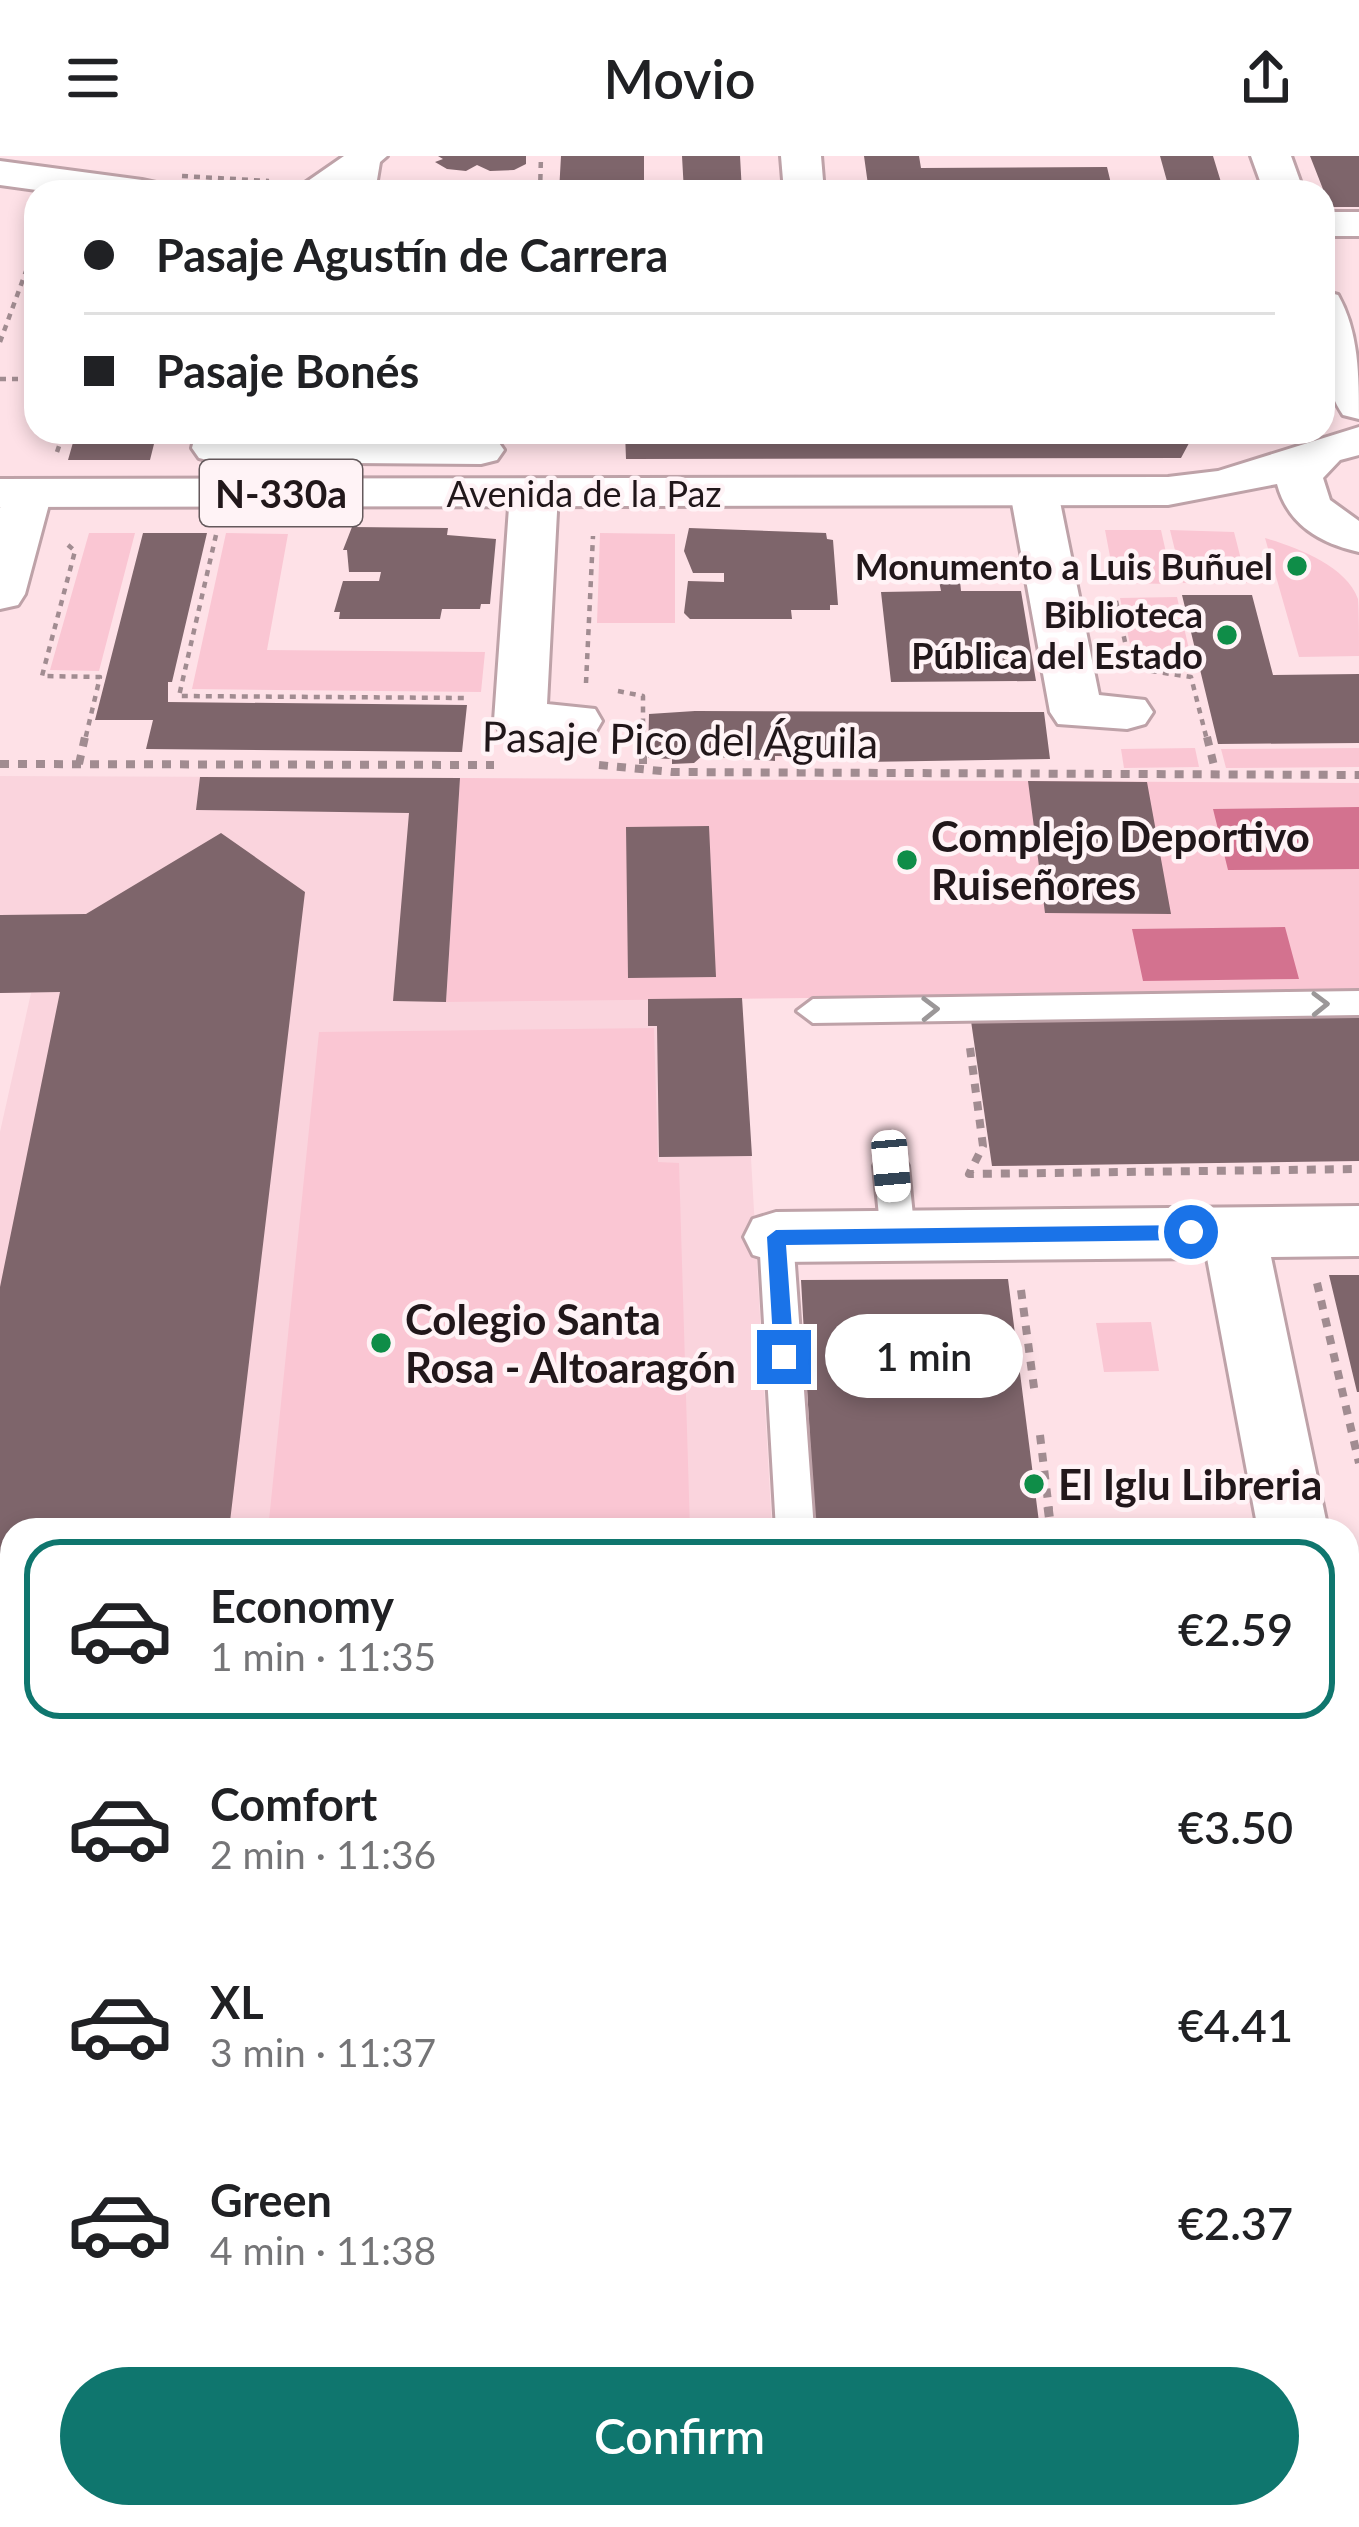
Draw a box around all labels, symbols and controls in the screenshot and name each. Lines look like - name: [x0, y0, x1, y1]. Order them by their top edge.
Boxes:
- icon: menu: [60, 45, 126, 111]
- icon: share: [1233, 45, 1299, 111]
- text: Movio: [603, 46, 756, 111]
- text: Pasaje Agustín de Carrera: [156, 228, 668, 282]
- text: Pasaje Bonés: [156, 344, 419, 398]
- road number: N-330a: [200, 460, 362, 526]
- street label: Avenida de la Paz: [446, 471, 722, 515]
- place label: Monumento a Luis Buñuel: [855, 544, 1273, 588]
- marker: Monumento a Luis Buñuel: [1284, 553, 1310, 579]
- place label: Biblioteca Pública del Estado: [911, 592, 1203, 677]
- marker: Biblioteca Pública del Estado: [1214, 622, 1240, 648]
- street label: Pasaje Pico del Águila: [481, 711, 879, 767]
- place label: Complejo Deportivo Ruiseñores: [931, 811, 1310, 909]
- marker: Complejo Deportivo Ruiseñores: [894, 847, 920, 873]
- one-way arrow: [1312, 991, 1330, 1017]
- one-way arrow: [921, 997, 940, 1023]
- car: [870, 1129, 912, 1203]
- route start: [1164, 1205, 1218, 1259]
- place label: Colegio Santa Rosa - Altoaragón: [405, 1294, 736, 1392]
- callout: 1 min: [826, 1315, 1024, 1399]
- marker: Colegio Santa Rosa - Altoaragón: [368, 1330, 394, 1356]
- route end: [757, 1330, 811, 1384]
- text: 1 min: [876, 1333, 972, 1379]
- place label: El Iglu Libreria: [1058, 1459, 1322, 1509]
- marker: El Iglu Libreria: [1021, 1471, 1047, 1497]
- icon: car: [66, 1575, 174, 1683]
- text: Economy: [210, 1579, 394, 1633]
- text: €2.59: [1178, 1602, 1293, 1656]
- text: 1 min · 11:35: [210, 1633, 436, 1679]
- icon: car: [66, 1773, 174, 1881]
- text: Comfort: [210, 1777, 377, 1831]
- text: €3.50: [1178, 1800, 1293, 1854]
- text: 2 min · 11:36: [210, 1831, 436, 1877]
- icon: car: [66, 1971, 174, 2079]
- text: XL: [210, 1975, 264, 2029]
- text: €4.41: [1178, 1998, 1293, 2052]
- text: 3 min · 11:37: [210, 2029, 436, 2075]
- icon: car: [66, 2169, 174, 2277]
- text: Green: [210, 2173, 332, 2227]
- text: €2.37: [1178, 2196, 1293, 2250]
- text: 4 min · 11:38: [210, 2227, 436, 2273]
- button: Confirm: [60, 2367, 1299, 2505]

